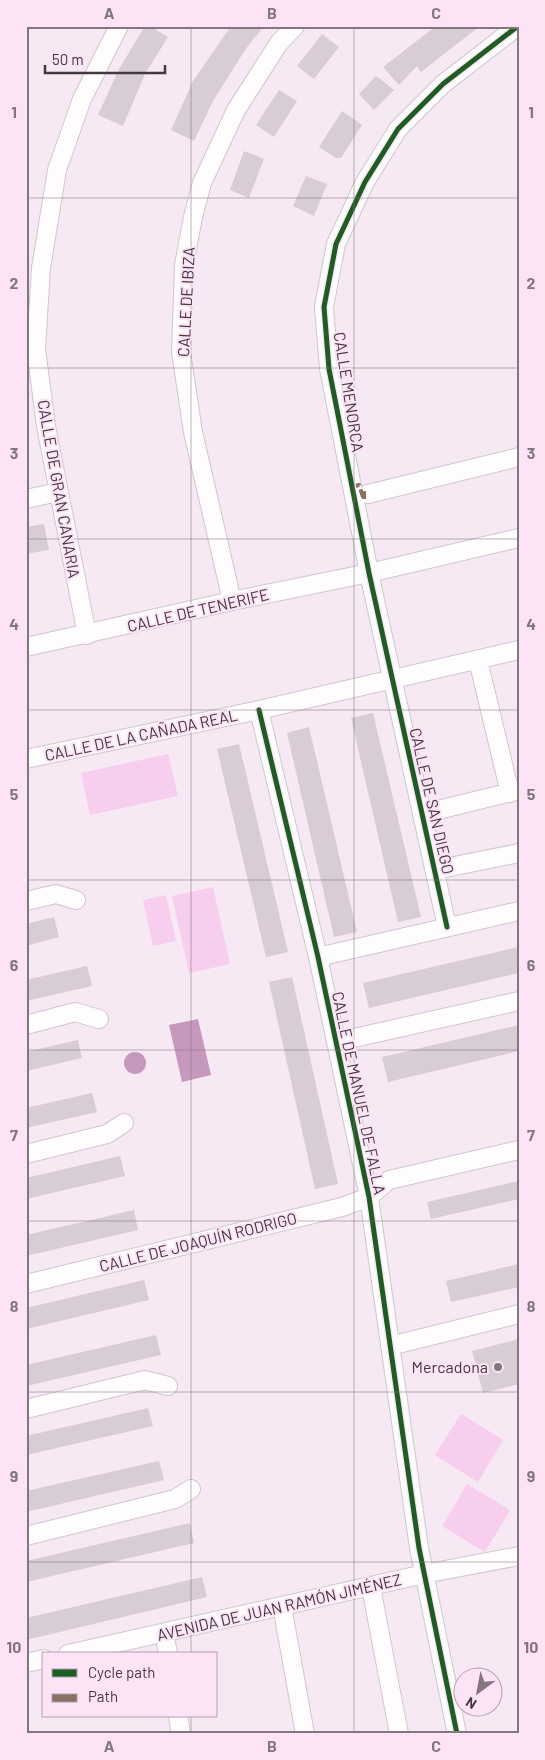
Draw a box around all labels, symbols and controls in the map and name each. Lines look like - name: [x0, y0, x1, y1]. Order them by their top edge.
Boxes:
- text: A: [104, 3, 115, 22]
- text: B: [267, 3, 277, 22]
- text: C: [431, 3, 441, 22]
- scale bar: [45, 42, 165, 74]
- text: 50 m: [52, 50, 84, 68]
- text: 1: [11, 102, 17, 121]
- text: 1: [528, 102, 534, 121]
- street label: CALLE DE IBIZA: [173, 246, 198, 357]
- text: 2: [10, 273, 19, 292]
- text: 2: [527, 273, 536, 292]
- street label: CALLE MENORCA: [331, 330, 368, 454]
- street label: CALLE DE GRAN CANARIA: [34, 398, 85, 580]
- text: 3: [10, 443, 18, 462]
- text: 3: [527, 443, 535, 462]
- street label: CALLE DE TENERIFE: [125, 584, 271, 635]
- text: 4: [9, 614, 19, 633]
- text: 4: [526, 614, 536, 633]
- street label: CALLE DE LA CAÑADA REAL: [43, 705, 239, 764]
- street label: CALLE DE SAN DIEGO: [406, 726, 459, 876]
- text: 5: [10, 784, 19, 803]
- text: 5: [527, 784, 536, 803]
- text: 6: [10, 955, 19, 974]
- text: 6: [527, 955, 536, 974]
- street label: CALLE DE MANUEL DE FALLA: [329, 990, 390, 1196]
- text: 7: [10, 1125, 18, 1144]
- text: 7: [527, 1125, 535, 1144]
- street label: CALLE DE JOAQUÍN RODRIGO: [97, 1208, 299, 1275]
- text: 8: [10, 1296, 19, 1315]
- text: 8: [527, 1296, 536, 1315]
- place label: Mercadona: [412, 1357, 488, 1376]
- marker: Mercadona: [492, 1361, 504, 1373]
- text: 9: [10, 1466, 18, 1485]
- text: 9: [527, 1466, 535, 1485]
- street label: AVENIDA DE JUAN RAMÓN JIMÉNEZ: [155, 1569, 403, 1644]
- text: 10: [7, 1637, 21, 1656]
- text: 10: [524, 1637, 538, 1656]
- legend: [42, 1652, 218, 1718]
- text: Cycle path: [88, 1663, 155, 1681]
- north arrow: [452, 1668, 502, 1718]
- text: Path: [88, 1687, 118, 1705]
- text: N: [462, 1694, 479, 1713]
- text: A: [104, 1736, 115, 1755]
- text: B: [267, 1736, 277, 1755]
- text: C: [431, 1736, 441, 1755]

